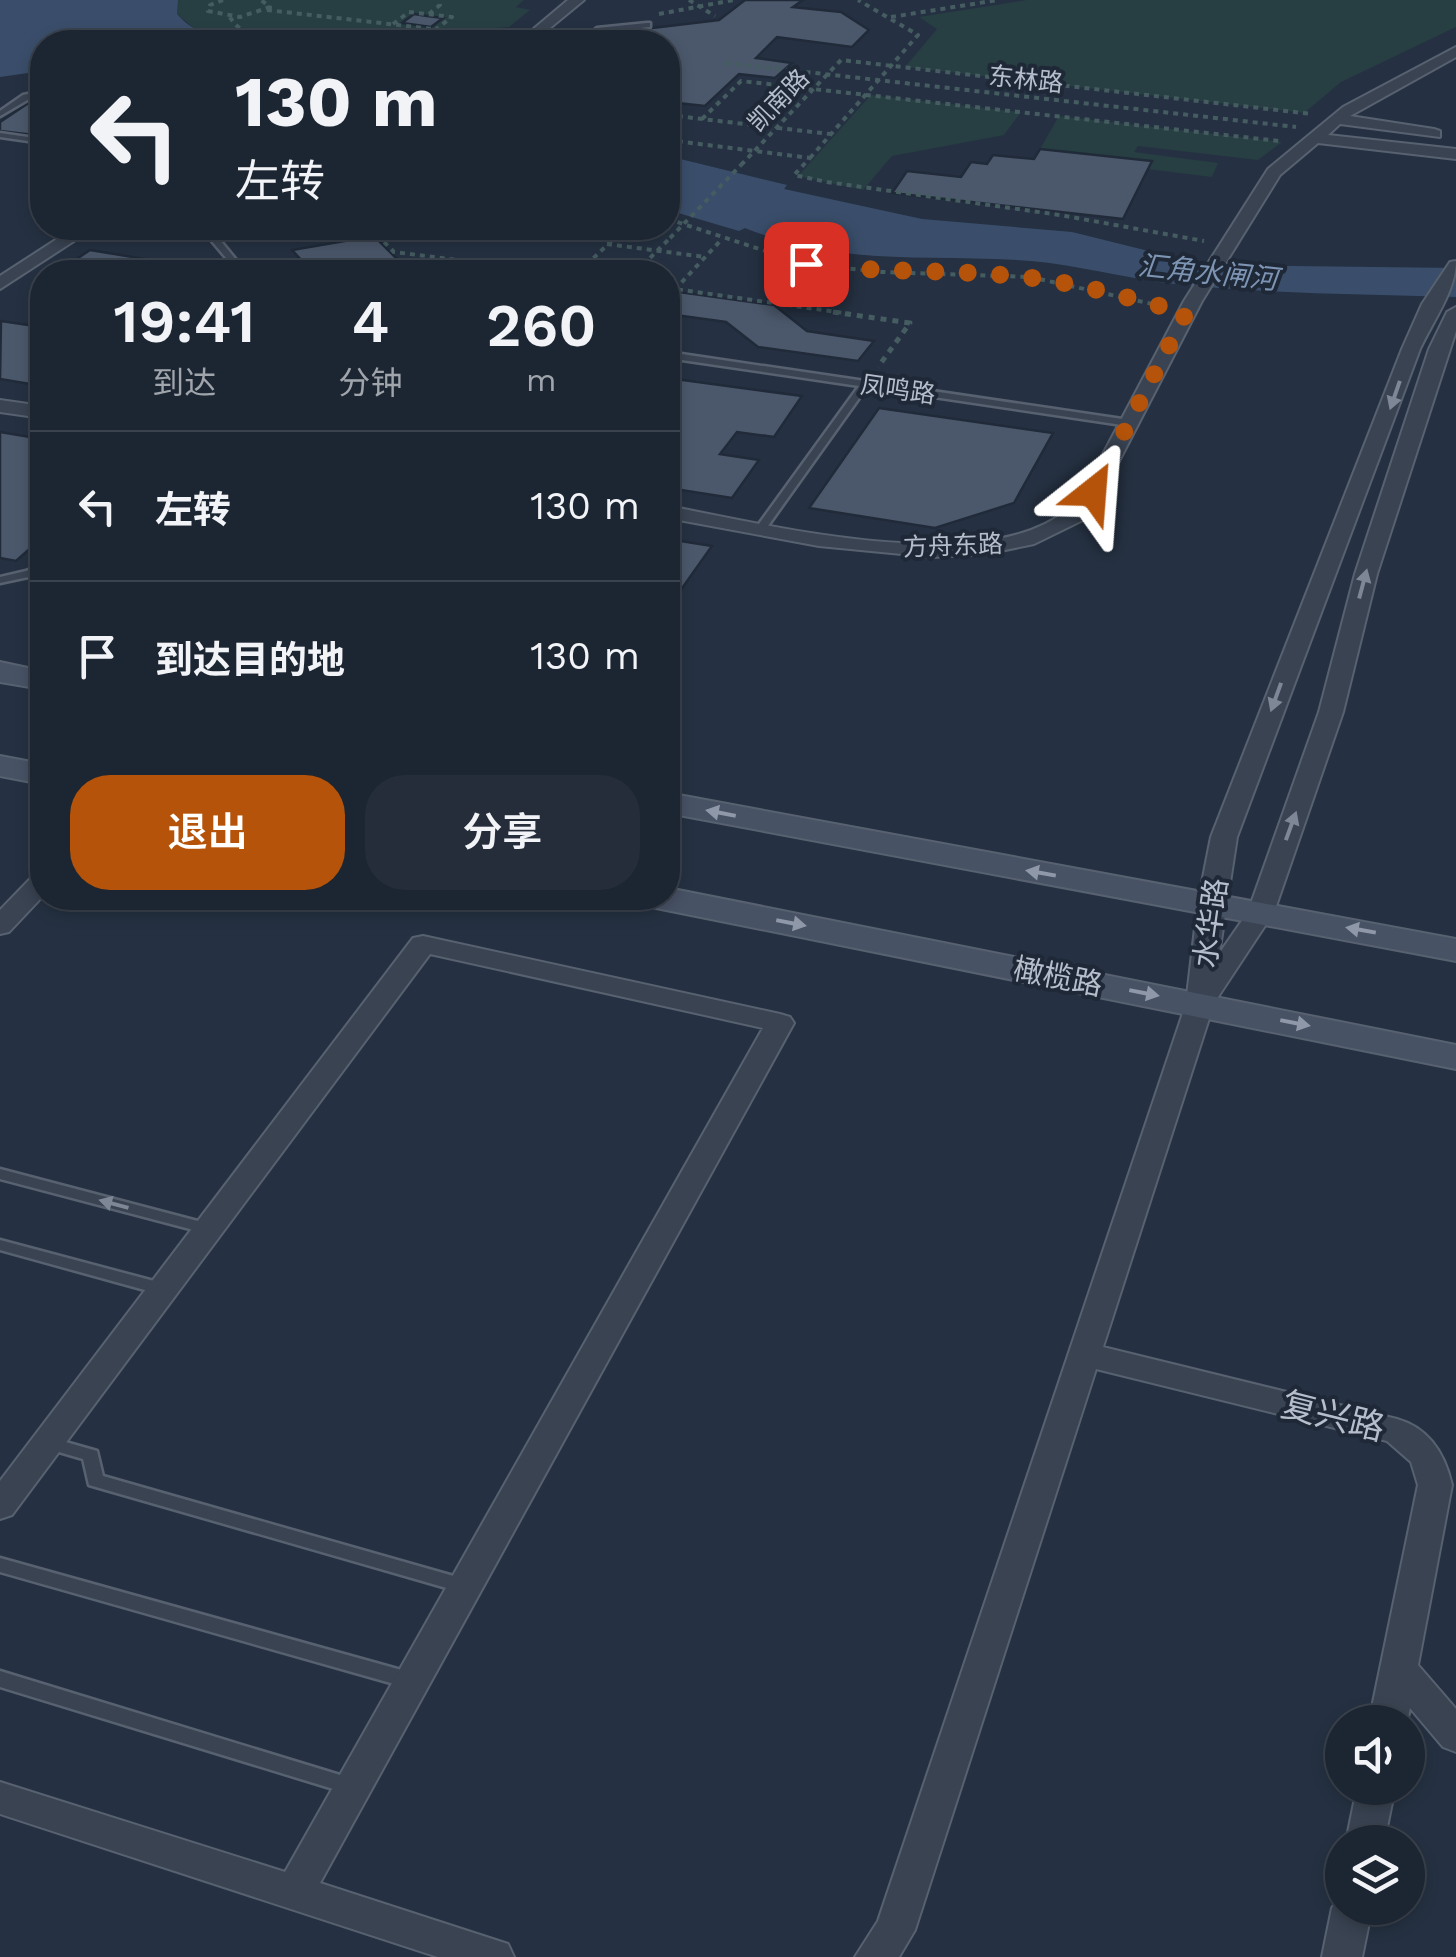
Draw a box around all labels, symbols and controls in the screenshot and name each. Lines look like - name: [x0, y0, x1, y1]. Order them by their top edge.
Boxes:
- text: 130 m: [235, 61, 438, 143]
- street label: 东林路: [987, 61, 1065, 98]
- street label: 凯南路: [742, 63, 815, 137]
- icon: left: [70, 70, 200, 200]
- text: 左转: [235, 155, 325, 208]
- pin: [764, 222, 849, 307]
- icon: arrive: [779, 237, 834, 292]
- water label: 汇角水闸河: [1137, 249, 1284, 297]
- text: 19:41: [113, 286, 255, 357]
- text: 4: [352, 286, 390, 357]
- text: 260: [486, 290, 596, 361]
- text: m: [526, 361, 557, 399]
- text: 到达: [152, 364, 216, 402]
- text: 分钟: [339, 364, 403, 402]
- street label: 凤鸣路: [859, 370, 937, 409]
- one-way arrow: [1387, 381, 1402, 411]
- position arrow: [1041, 440, 1145, 544]
- icon: left: [70, 479, 125, 534]
- text: 130 m: [530, 484, 640, 528]
- text: 左转: [155, 488, 231, 532]
- street label: 方舟东路: [903, 529, 1004, 562]
- one-way arrow: [1356, 568, 1372, 599]
- icon: arrive: [70, 629, 125, 684]
- text: 130 m: [530, 634, 640, 678]
- text: 到达目的地: [155, 638, 345, 682]
- one-way arrow: [1268, 683, 1283, 713]
- button: 退出: [70, 775, 345, 890]
- button: 分享: [365, 775, 640, 890]
- one-way arrow: [705, 805, 736, 821]
- one-way arrow: [1284, 810, 1299, 840]
- one-way arrow: [1025, 864, 1056, 880]
- street label: 水华路: [1187, 876, 1234, 970]
- one-way arrow: [775, 916, 806, 932]
- one-way arrow: [1344, 922, 1376, 937]
- street label: 橄榄路: [1011, 951, 1106, 1002]
- one-way arrow: [1129, 986, 1160, 1002]
- one-way arrow: [1280, 1016, 1311, 1032]
- one-way arrow: [99, 1196, 130, 1211]
- street label: 复兴路: [1277, 1383, 1389, 1449]
- map controls: [1325, 1705, 1425, 1925]
- button: sound: [1325, 1705, 1425, 1805]
- button: layers: [1325, 1825, 1425, 1925]

